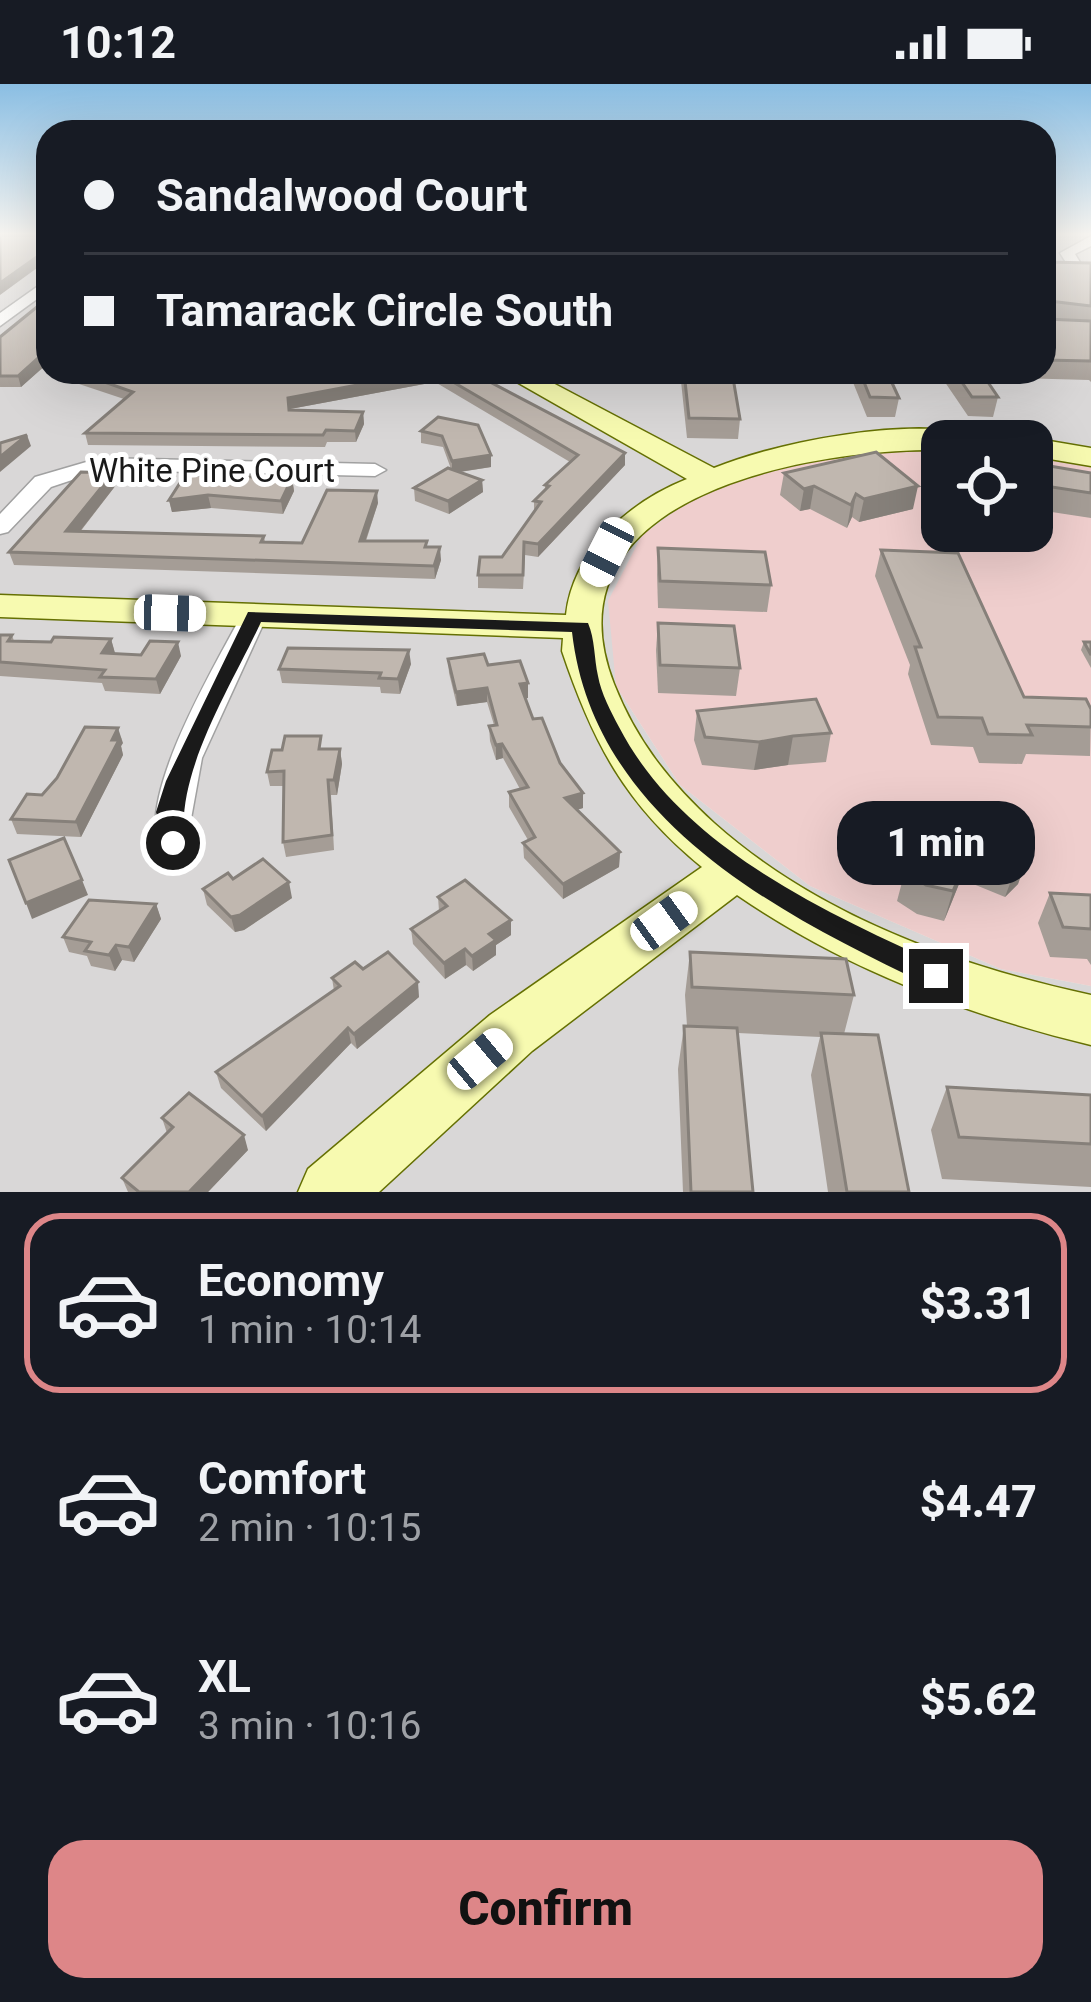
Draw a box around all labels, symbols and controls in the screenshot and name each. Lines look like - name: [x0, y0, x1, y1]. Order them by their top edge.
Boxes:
- text: 10:12: [60, 16, 176, 69]
- text: Sandalwood Court: [156, 169, 528, 222]
- text: Tamarack Circle South: [156, 284, 613, 337]
- map controls: [921, 420, 1053, 552]
- button: locate: [921, 420, 1053, 552]
- street label: White Pine Court: [89, 451, 335, 490]
- car: [575, 512, 639, 592]
- car: [133, 594, 207, 632]
- callout: 1 min: [837, 802, 1035, 886]
- route start: [146, 816, 200, 870]
- text: 1 min: [887, 820, 985, 866]
- car: [624, 885, 704, 957]
- route end: [909, 949, 963, 1003]
- car: [441, 1022, 519, 1096]
- icon: car: [54, 1249, 162, 1357]
- text: Economy: [198, 1254, 384, 1307]
- text: $3.31: [920, 1277, 1037, 1330]
- text: 1 min · 10:14: [198, 1307, 421, 1353]
- icon: car: [54, 1447, 162, 1555]
- text: Comfort: [198, 1452, 366, 1505]
- text: $4.47: [920, 1475, 1037, 1528]
- text: 2 min · 10:15: [198, 1505, 421, 1551]
- icon: car: [54, 1645, 162, 1753]
- text: XL: [198, 1650, 251, 1703]
- text: $5.62: [920, 1673, 1037, 1726]
- text: 3 min · 10:16: [198, 1703, 421, 1749]
- button: Confirm: [48, 1840, 1043, 1978]

